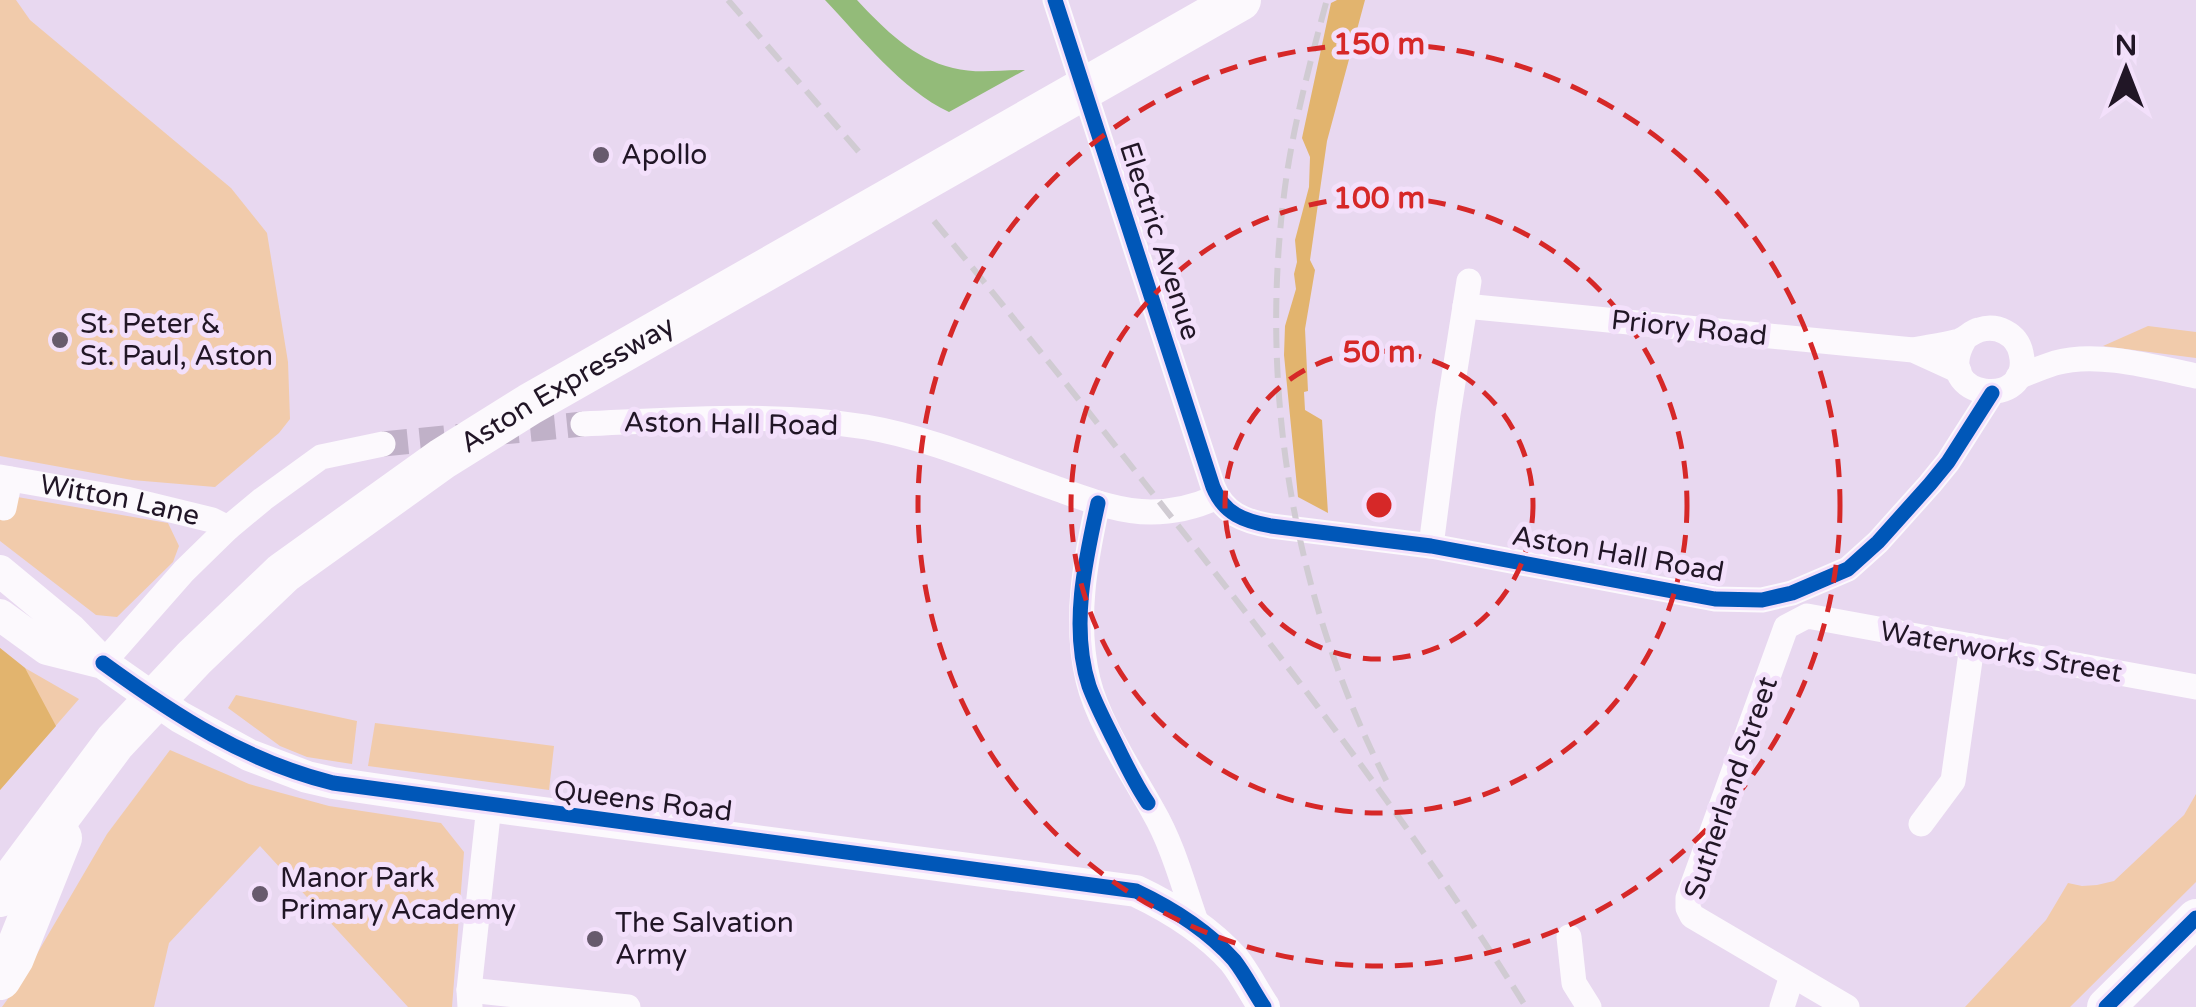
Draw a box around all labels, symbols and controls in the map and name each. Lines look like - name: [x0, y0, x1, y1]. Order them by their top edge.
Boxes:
- north arrow: [2076, 20, 2176, 120]
- text: 150 m: [1333, 26, 1425, 63]
- text: N: [2115, 29, 2137, 63]
- place label: Apollo: [621, 138, 707, 172]
- street label: Electric Avenue: [1112, 138, 1208, 344]
- marker: Apollo: [590, 144, 612, 166]
- text: 100 m: [1333, 180, 1425, 217]
- street label: Priory Road: [1609, 303, 1769, 353]
- place label: St. Peter & St. Paul, Aston: [80, 307, 273, 373]
- street label: Aston Expressway: [454, 309, 680, 460]
- marker: St. Peter & St. Paul, Aston: [49, 329, 71, 351]
- text: 50 m: [1342, 334, 1416, 371]
- street label: Aston Hall Road: [623, 405, 839, 443]
- street label: Witton Lane: [37, 467, 203, 533]
- centre of rings: [1361, 487, 1397, 523]
- street label: Aston Hall Road: [1509, 519, 1727, 589]
- street label: Waterworks Street: [1877, 614, 2125, 690]
- street label: Sutherland Street: [1677, 672, 1785, 904]
- street label: Queens Road: [552, 773, 734, 829]
- place label: Manor Park Primary Academy: [280, 861, 516, 927]
- marker: Manor Park Primary Academy: [249, 883, 271, 905]
- place label: The Salvation Army: [615, 906, 794, 972]
- marker: The Salvation Army: [584, 928, 606, 950]

